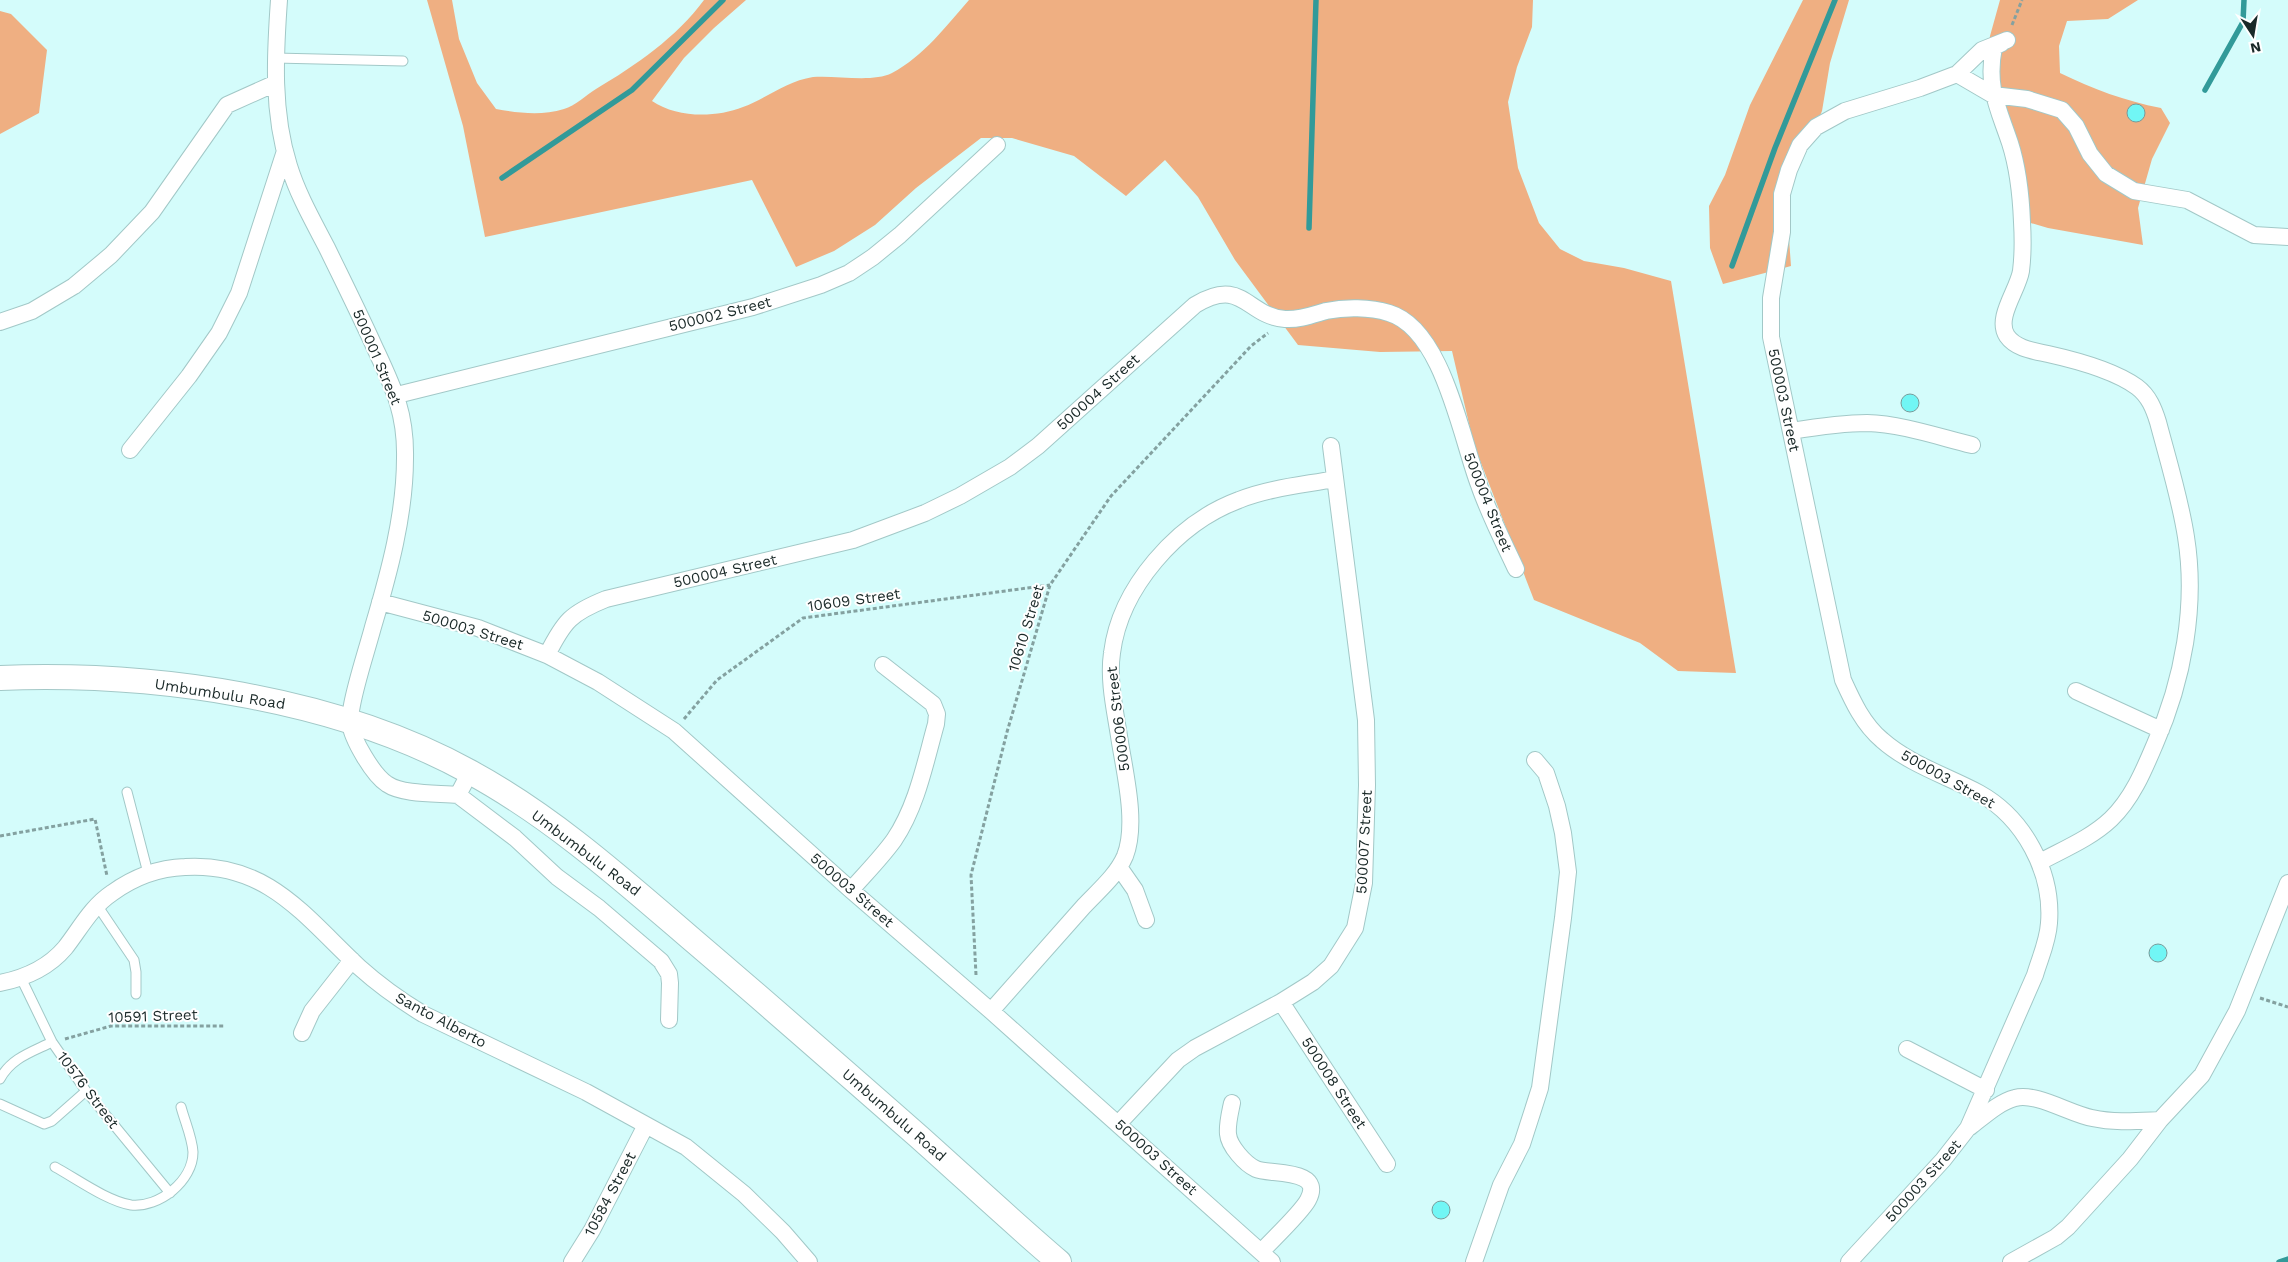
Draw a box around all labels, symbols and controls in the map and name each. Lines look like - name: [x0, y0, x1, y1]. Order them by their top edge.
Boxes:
- north arrow: [2228, 10, 2278, 60]
- text: N: [2249, 39, 2262, 57]
- street label: 500002 Street: [667, 292, 774, 335]
- street label: 500001 Street: [349, 306, 406, 408]
- street label: 500003 Street: [1764, 347, 1804, 454]
- street label: 500004 Street: [1053, 350, 1144, 434]
- street label: 500004 Street: [1460, 450, 1516, 555]
- street label: 500004 Street: [672, 550, 779, 592]
- street label: 10610 Street: [1004, 582, 1048, 674]
- street label: 10609 Street: [807, 585, 902, 615]
- street label: 500003 Street: [420, 606, 526, 654]
- street label: 500006 Street: [1103, 665, 1133, 772]
- street label: Umbumbulu Road: [153, 675, 287, 713]
- street label: 500003 Street: [1898, 746, 1999, 813]
- street label: 500007 Street: [1352, 789, 1376, 894]
- street label: Umbumbulu Road: [528, 806, 644, 900]
- street label: 500003 Street: [807, 849, 898, 932]
- street label: Santo Alberto: [392, 988, 490, 1052]
- street label: 10591 Street: [108, 1005, 199, 1027]
- street label: 500008 Street: [1298, 1034, 1371, 1133]
- street label: 10576 Street: [53, 1048, 123, 1132]
- street label: Umbumbulu Road: [838, 1065, 950, 1165]
- street label: 500003 Street: [1111, 1115, 1201, 1199]
- street label: 500003 Street: [1881, 1136, 1965, 1226]
- street label: 10584 Street: [580, 1148, 640, 1239]

